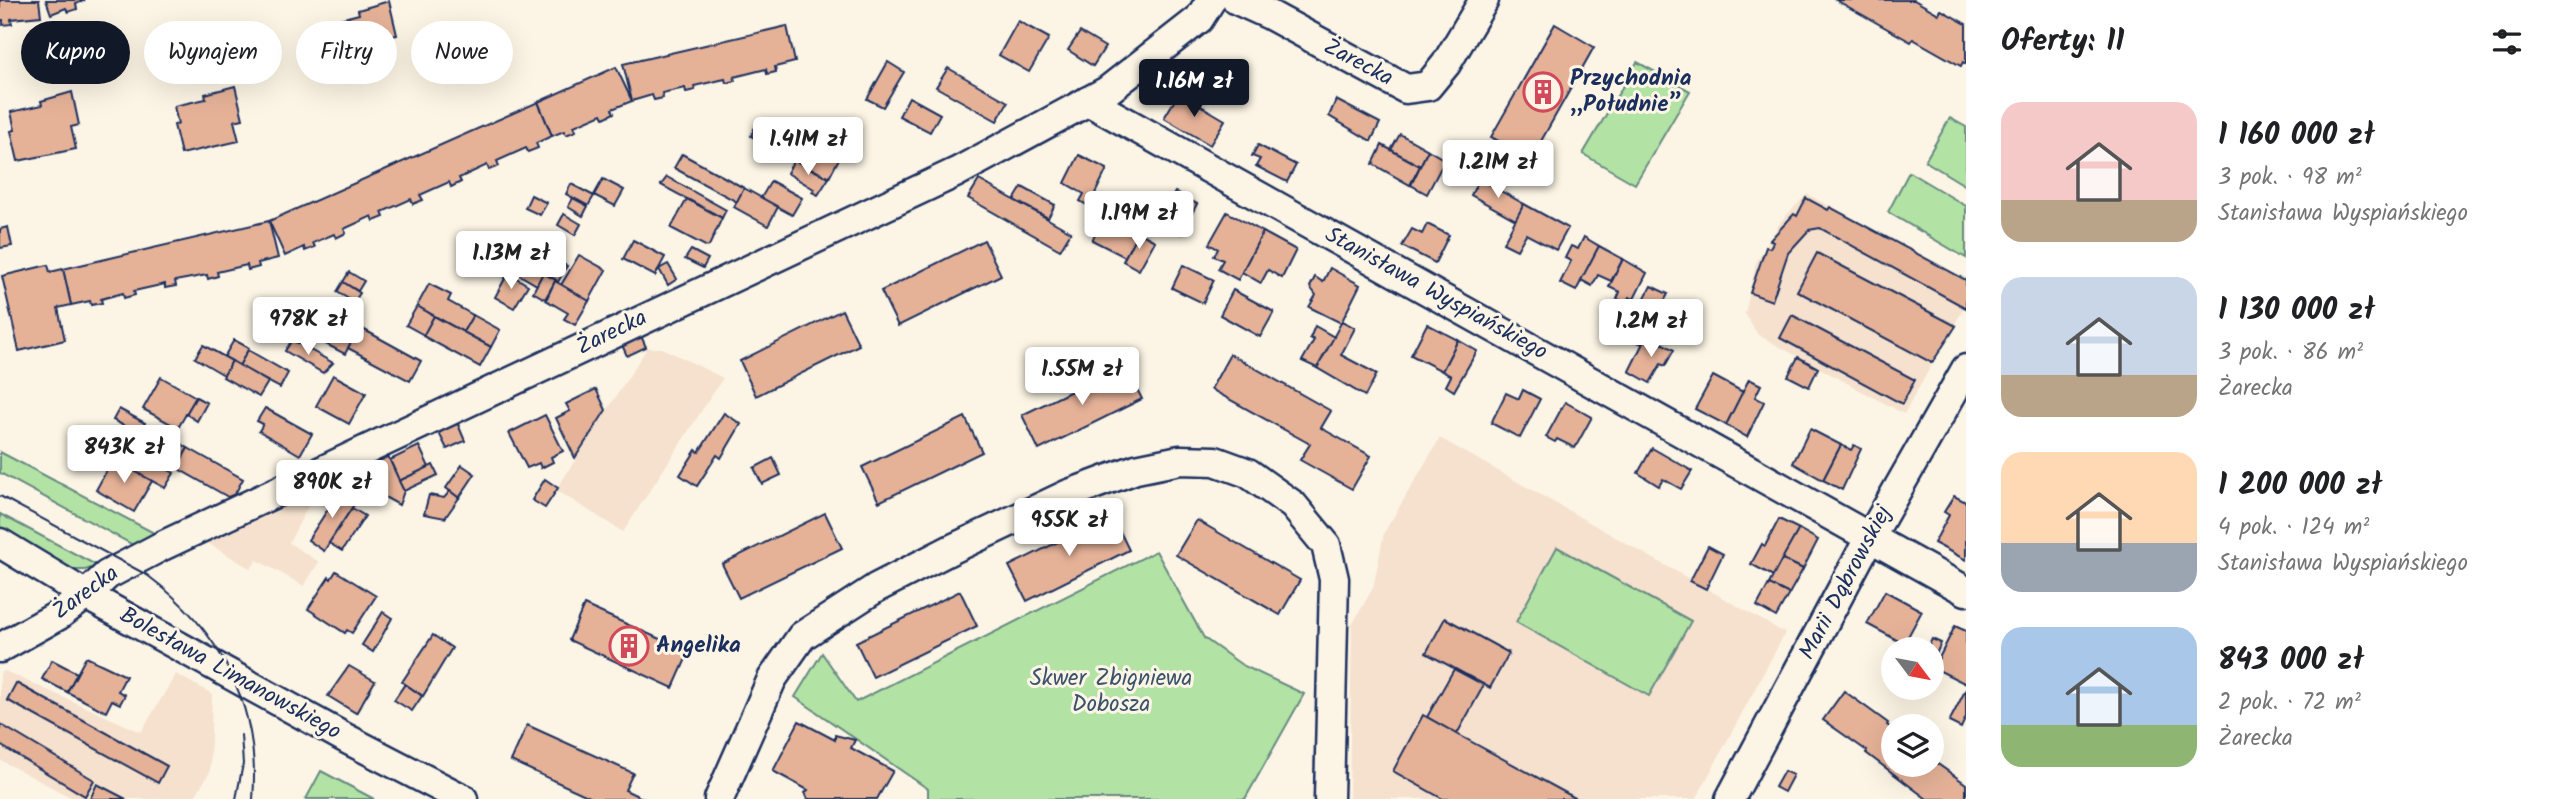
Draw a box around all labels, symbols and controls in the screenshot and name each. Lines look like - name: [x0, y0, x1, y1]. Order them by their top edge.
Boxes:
- text: Oferty: 11: [2001, 18, 2124, 66]
- chip: Kupno: [21, 21, 130, 84]
- chip: Wynajem: [144, 21, 282, 84]
- chip: Filtry: [296, 21, 397, 84]
- chip: Nowe: [411, 21, 513, 84]
- icon: filters: [2488, 23, 2526, 61]
- street label: Żarecka: [1317, 30, 1399, 96]
- pin: 1.16M zł: [1122, 60, 1266, 119]
- place label: Przychodnia „Południe”: [1570, 61, 1692, 123]
- text: 1.16M zł: [1155, 64, 1233, 100]
- building icon: Przychodnia „Południe”: [1522, 71, 1564, 113]
- text: 1 160 000 zł: [2218, 112, 2374, 160]
- pin: 1.41M zł: [736, 118, 880, 177]
- text: 1.41M zł: [769, 122, 847, 158]
- icon: home: [2057, 130, 2141, 214]
- pin: 1.21M zł: [1426, 140, 1570, 200]
- text: 1.21M zł: [1459, 145, 1537, 181]
- text: 3 pok. · 98 m²: [2218, 160, 2362, 196]
- pin: 1.19M zł: [1067, 191, 1211, 251]
- text: 1.19M zł: [1100, 196, 1178, 232]
- text: Stanisława Wyspiańskiego: [2218, 196, 2468, 232]
- street label: Stanisława Wyspiańskiego: [1318, 218, 1554, 370]
- pin: 1.13M zł: [439, 232, 583, 291]
- text: 1.13M zł: [472, 236, 550, 272]
- text: 1 130 000 zł: [2218, 287, 2375, 335]
- pin: 978K zł: [243, 298, 373, 357]
- street label: Żarecka: [570, 300, 654, 366]
- pin: 1.2M zł: [1586, 300, 1716, 359]
- text: 978K zł: [269, 302, 347, 338]
- text: 1.2M zł: [1615, 304, 1687, 340]
- icon: home: [2057, 305, 2141, 389]
- text: 3 pok. · 86 m²: [2218, 335, 2363, 371]
- pin: 1.55M zł: [1010, 348, 1154, 407]
- text: 1.55M zł: [1041, 352, 1123, 388]
- text: Żarecka: [2218, 371, 2293, 407]
- pin: 843K zł: [59, 426, 189, 485]
- text: 843K zł: [83, 430, 165, 466]
- pin: 890K zł: [267, 461, 397, 520]
- text: 1 200 000 zł: [2218, 462, 2382, 510]
- text: 890K zł: [292, 465, 372, 501]
- icon: home: [2057, 480, 2141, 564]
- pin: 955K zł: [1004, 498, 1134, 558]
- street label: Marii Dąbrowskiej: [1790, 498, 1902, 667]
- text: 955K zł: [1030, 503, 1108, 539]
- text: 4 pok. · 124 m²: [2218, 510, 2369, 546]
- text: Stanisława Wyspiańskiego: [2218, 546, 2468, 582]
- street label: Żarecka: [45, 556, 127, 630]
- street label: Bolesława Limanowskiego: [113, 598, 347, 750]
- building icon: Angelika: [608, 625, 650, 667]
- place label: Angelika: [656, 628, 741, 664]
- north arrow: [1881, 637, 1944, 700]
- map controls: [1881, 637, 1944, 777]
- text: 843 000 zł: [2218, 637, 2364, 685]
- icon: home: [2057, 655, 2141, 739]
- park label: Skwer Zbigniewa Dobosza: [1030, 661, 1192, 723]
- text: 2 pok. · 72 m²: [2218, 685, 2361, 721]
- button: layers: [1881, 714, 1944, 777]
- text: Żarecka: [2218, 721, 2293, 757]

